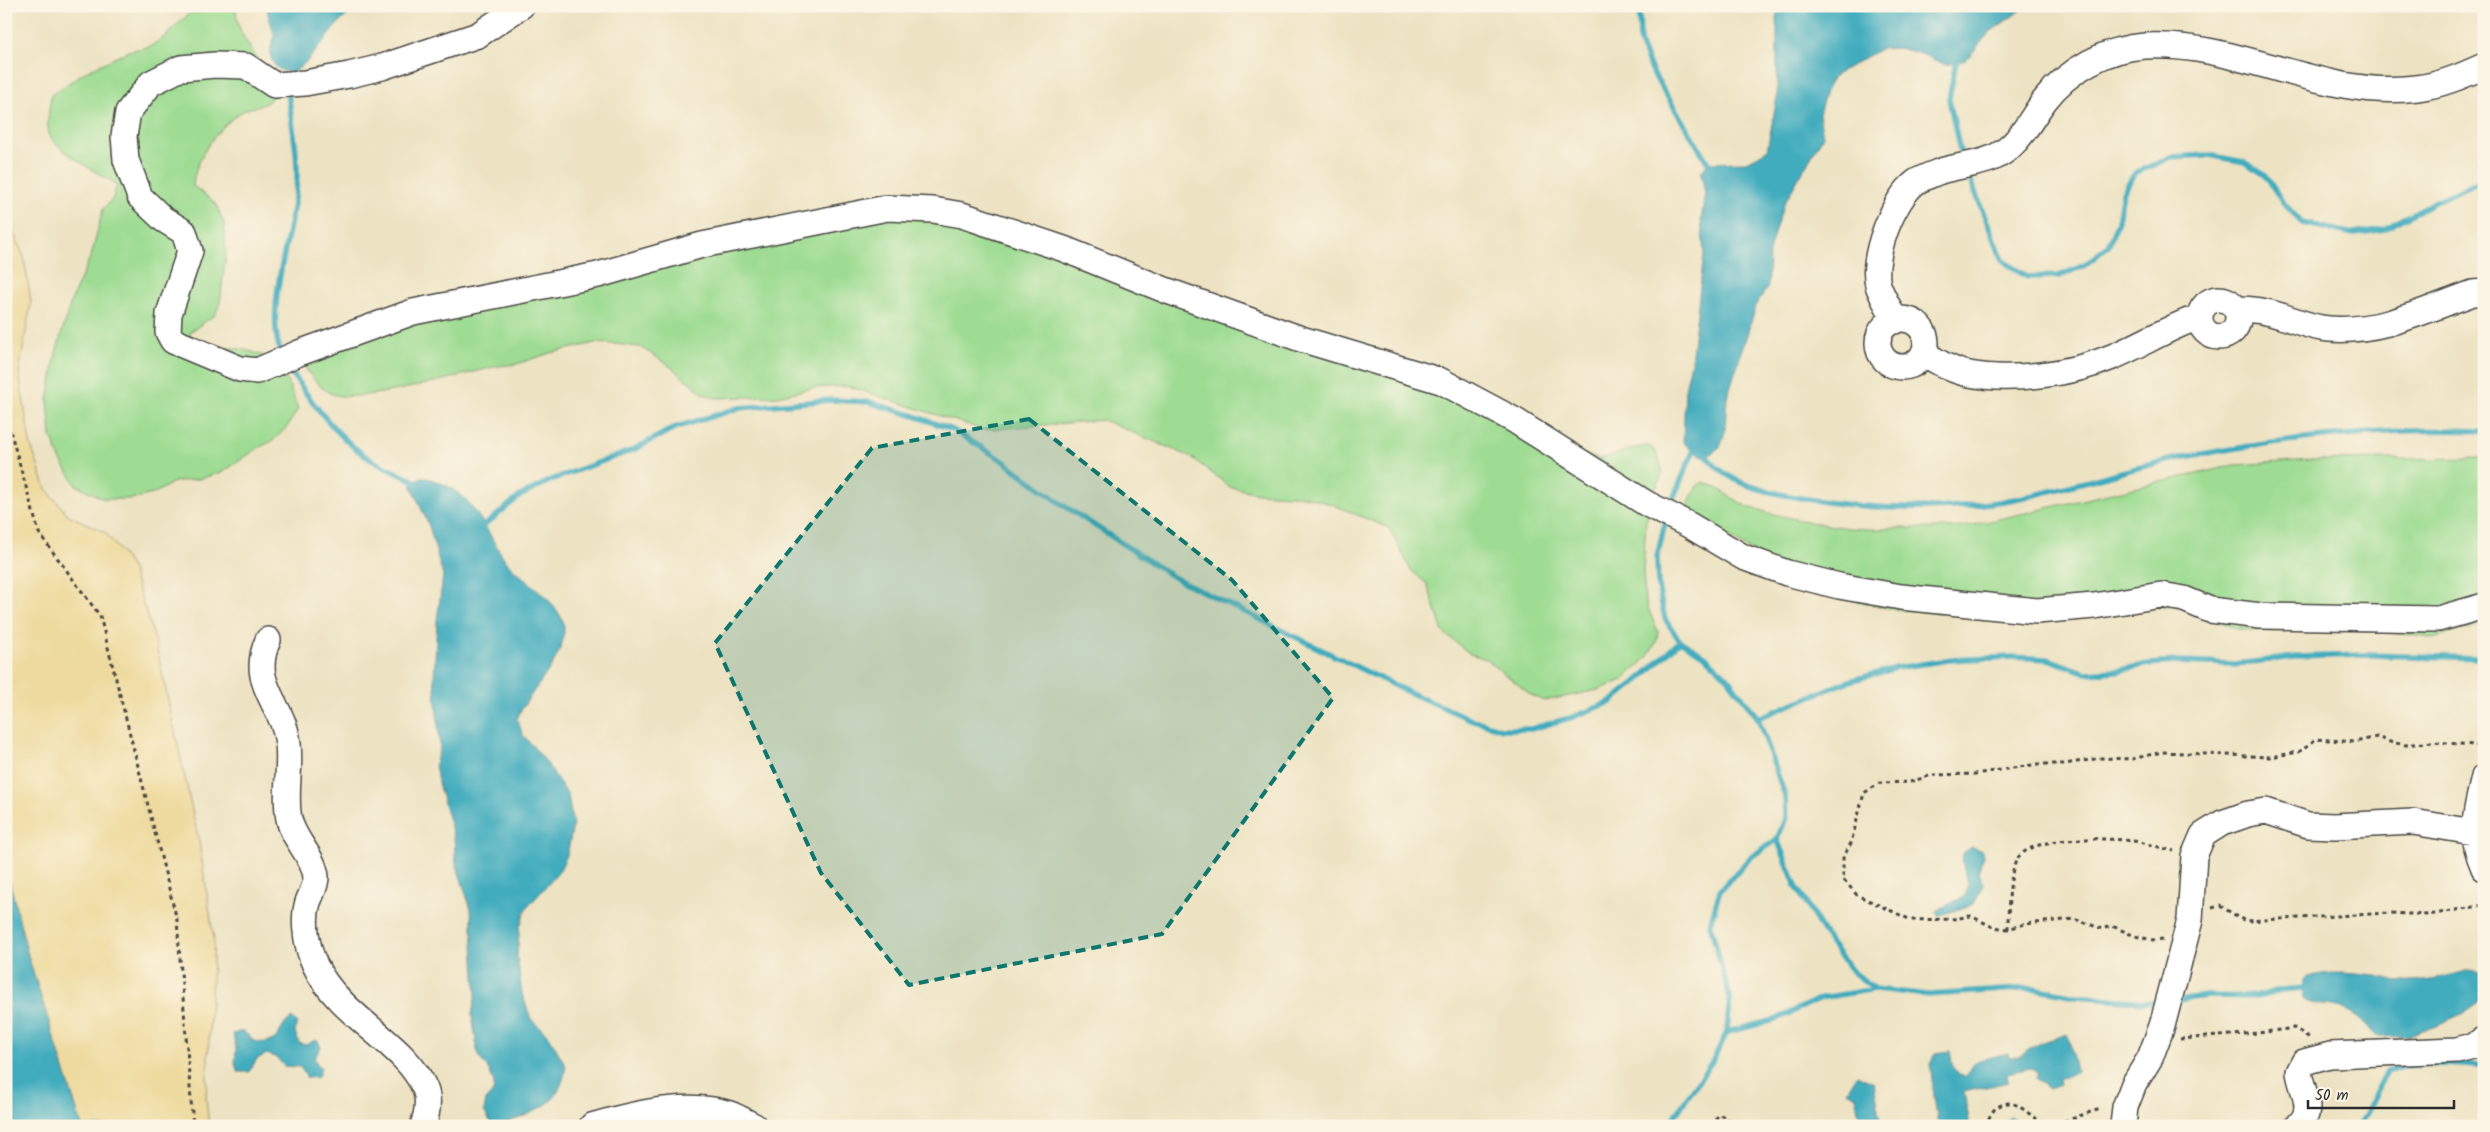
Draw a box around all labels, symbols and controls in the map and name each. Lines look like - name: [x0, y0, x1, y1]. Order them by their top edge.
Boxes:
- scale bar: [2308, 1077, 2454, 1109]
- text: 50 m: [2315, 1084, 2349, 1108]

